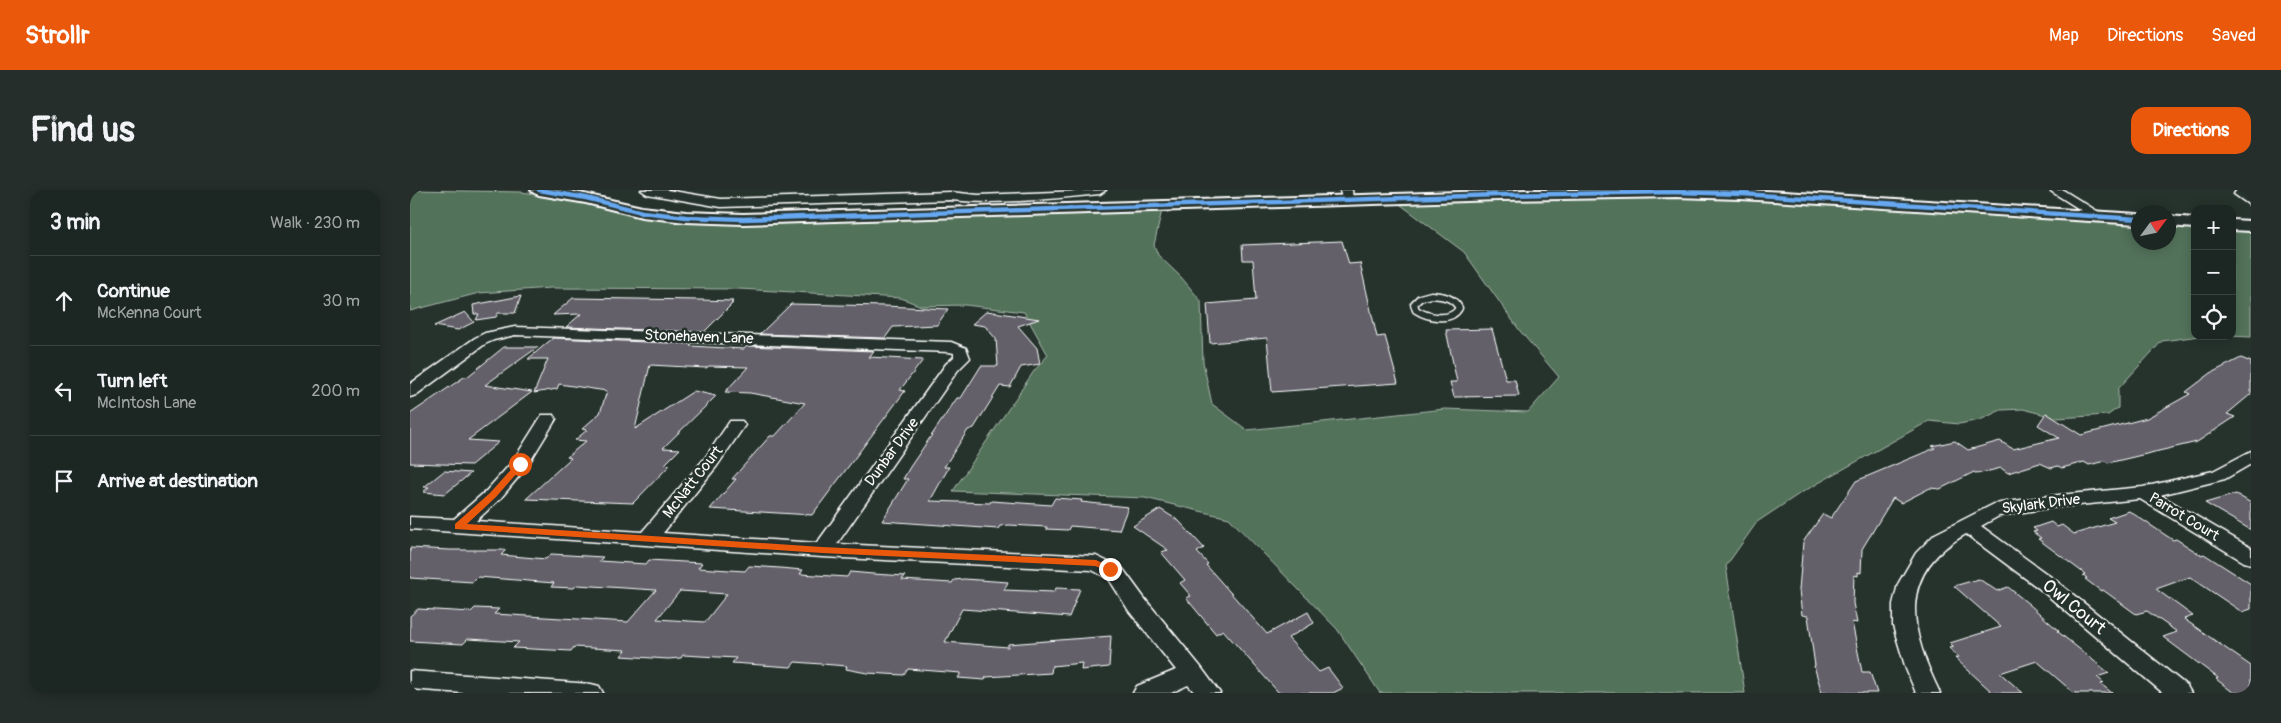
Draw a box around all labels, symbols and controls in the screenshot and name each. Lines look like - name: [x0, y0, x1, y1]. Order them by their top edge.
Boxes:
- text: Strollr: [25, 21, 90, 50]
- text: Map: [2049, 24, 2079, 47]
- text: Directions: [2107, 24, 2183, 47]
- text: Saved: [2211, 24, 2256, 47]
- button: Directions: [2131, 107, 2251, 154]
- text: Find us: [30, 108, 135, 152]
- north arrow: [2131, 205, 2176, 250]
- map controls: [2191, 205, 2236, 340]
- button: +: [2191, 205, 2236, 250]
- text: 3 min: [50, 209, 100, 236]
- text: Walk · 230 m: [270, 213, 360, 233]
- button: −: [2191, 250, 2236, 295]
- text: Continue: [97, 279, 170, 303]
- icon: ahead: [50, 287, 78, 315]
- text: 30 m: [322, 291, 360, 311]
- button: locate: [2191, 295, 2236, 340]
- text: McKenna Court: [97, 303, 202, 323]
- street label: Stonehaven Lane: [644, 326, 754, 348]
- text: Turn left: [97, 369, 167, 393]
- icon: left: [50, 377, 78, 405]
- text: 200 m: [312, 381, 360, 401]
- text: McIntosh Lane: [97, 393, 196, 413]
- street label: Dunbar Drive: [861, 414, 924, 490]
- street label: McNatt Court: [659, 441, 728, 522]
- route start: [509, 453, 532, 476]
- icon: arrive: [50, 467, 78, 495]
- text: Arrive at destination: [97, 469, 258, 493]
- street label: Parrot Court: [2145, 489, 2223, 546]
- street label: Skylark Drive: [2001, 490, 2082, 518]
- route end: [1099, 558, 1122, 581]
- street label: Owl Court: [2038, 574, 2111, 640]

